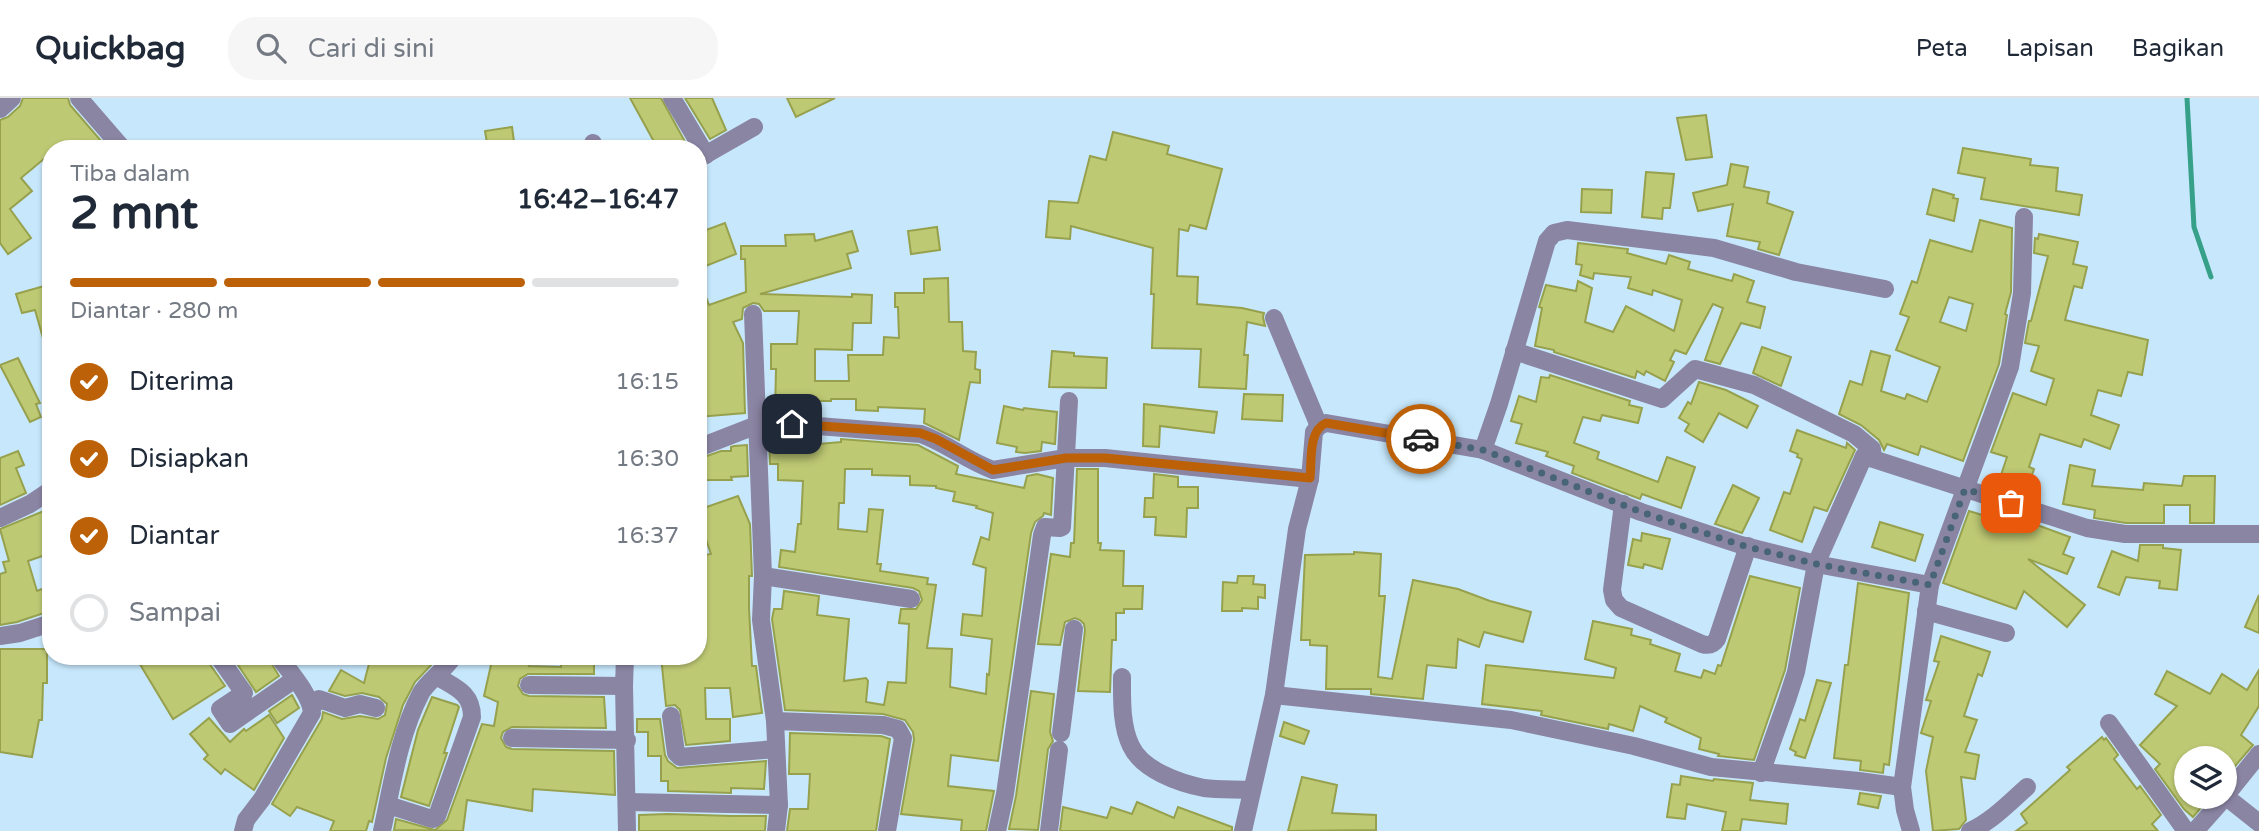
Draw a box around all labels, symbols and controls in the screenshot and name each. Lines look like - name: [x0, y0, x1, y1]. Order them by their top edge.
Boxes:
- search box: [228, 17, 718, 80]
- text: Quickbag: [35, 29, 186, 68]
- icon: search: [252, 29, 290, 67]
- text: Cari di sini: [308, 33, 434, 64]
- text: Peta: [1916, 34, 1968, 63]
- text: Lapisan: [2006, 34, 2094, 63]
- text: Bagikan: [2132, 34, 2224, 63]
- text: Tiba dalam: [70, 160, 190, 188]
- text: 16:42–16:47: [517, 184, 679, 215]
- text: 2 mnt: [70, 186, 198, 241]
- text: Diantar · 280 m: [70, 297, 238, 325]
- icon: check: [70, 363, 108, 401]
- text: Diterima: [129, 366, 234, 397]
- text: 16:15: [615, 368, 679, 396]
- pin: [762, 394, 822, 454]
- courier: [1386, 404, 1456, 474]
- icon: home: [773, 405, 811, 443]
- icon: car: [1402, 420, 1440, 458]
- icon: check: [70, 440, 108, 478]
- text: Disiapkan: [129, 443, 249, 474]
- text: 16:30: [615, 445, 679, 473]
- pin: [1981, 473, 2041, 533]
- icon: bag: [1992, 484, 2030, 522]
- icon: check: [70, 517, 108, 555]
- text: Diantar: [129, 520, 219, 551]
- text: 16:37: [615, 522, 679, 550]
- text: Sampai: [129, 597, 221, 628]
- map controls: [2174, 746, 2237, 809]
- button: layers: [2174, 746, 2237, 809]

